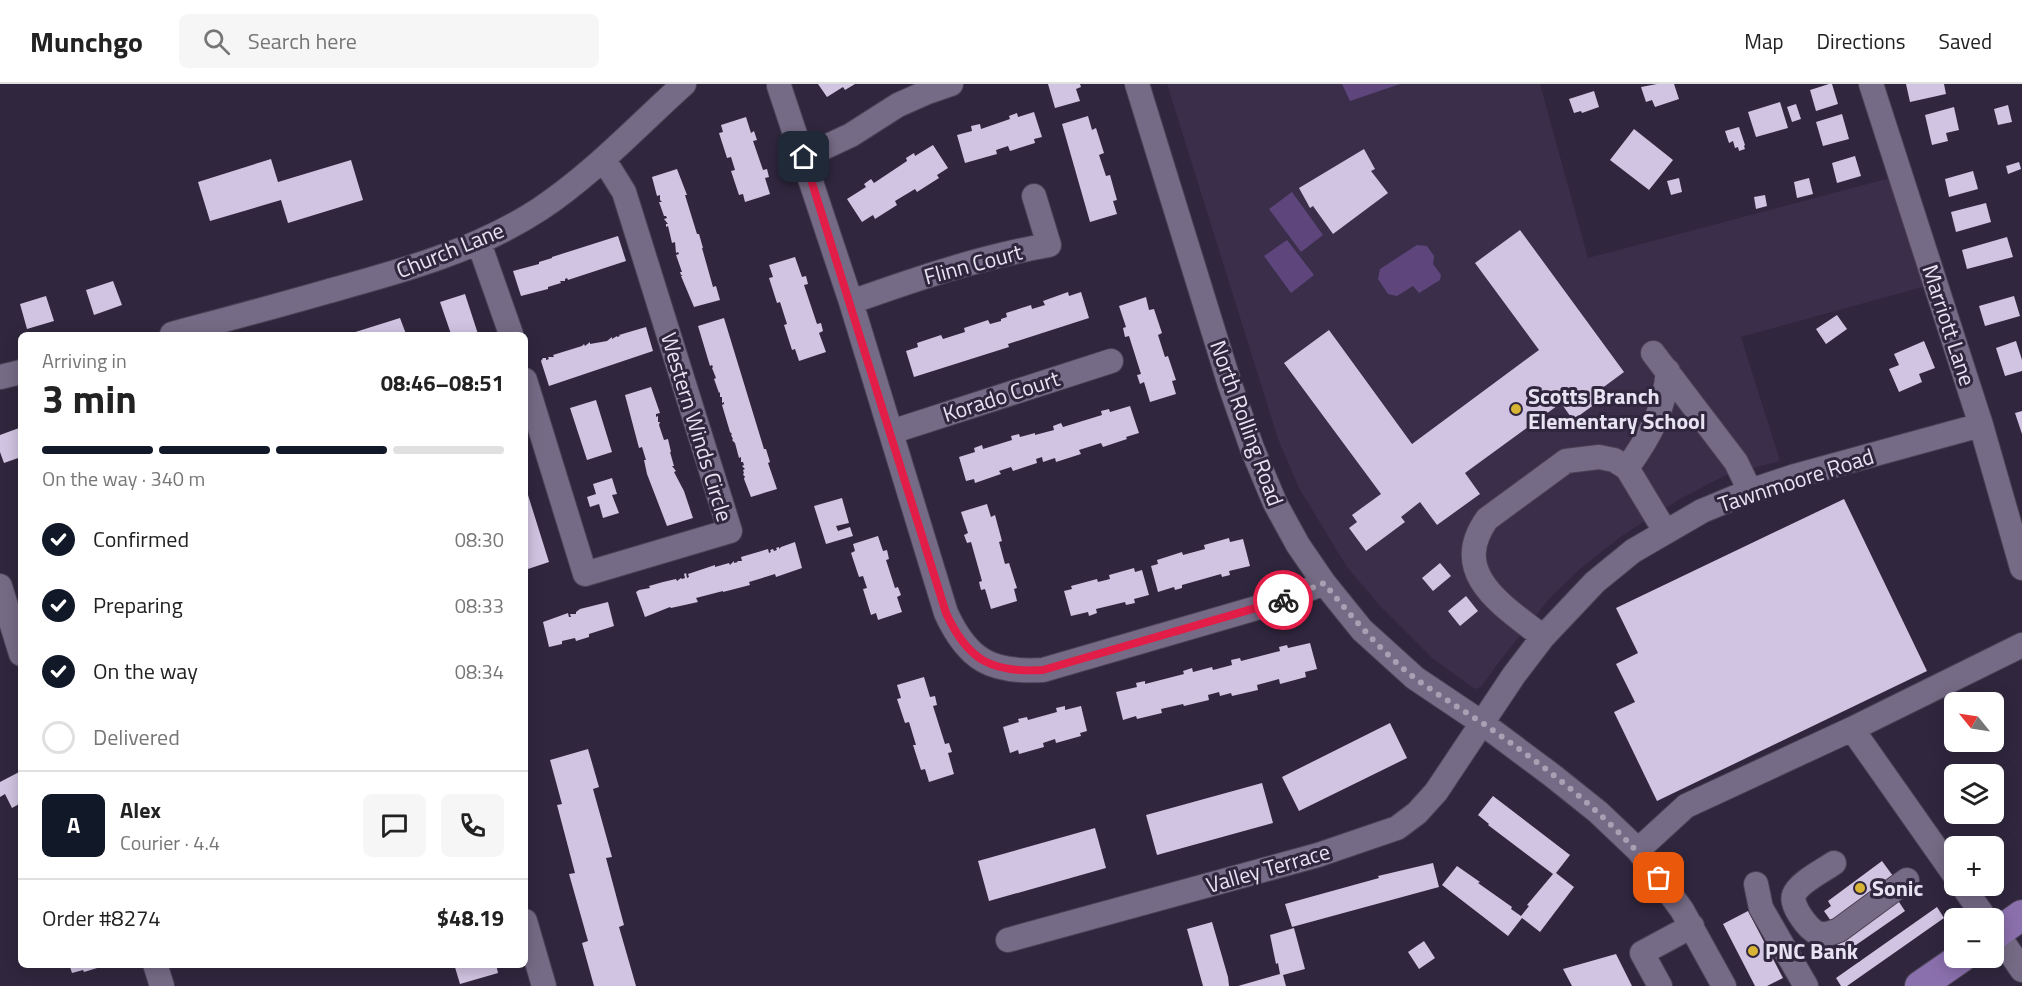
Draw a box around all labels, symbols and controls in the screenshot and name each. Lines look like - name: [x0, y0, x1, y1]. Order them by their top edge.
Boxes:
- search box: [179, 14, 599, 68]
- text: Munchgo: [30, 20, 143, 63]
- text: Search here: [248, 24, 357, 58]
- icon: search: [200, 25, 233, 58]
- text: Map: [1744, 25, 1784, 57]
- text: Directions: [1817, 25, 1906, 57]
- text: Saved: [1939, 25, 1992, 57]
- pin: [778, 131, 829, 182]
- icon: home: [787, 140, 820, 173]
- street label: Church Lane: [391, 213, 509, 287]
- street label: Flinn Court: [920, 235, 1026, 293]
- street label: Marriott Lane: [1913, 260, 1985, 390]
- street label: Western Winds Circle: [652, 328, 742, 526]
- street label: North Rolling Road: [1201, 335, 1293, 511]
- text: Arriving in: [42, 345, 127, 376]
- street label: Korado Court: [938, 361, 1064, 431]
- text: 08:46–08:51: [381, 366, 504, 400]
- text: 3 min: [42, 369, 137, 428]
- place label: Scotts Branch Elementary School: [1528, 379, 1706, 438]
- marker: Scotts Branch Elementary School: [1509, 402, 1523, 416]
- street label: Tawnmoore Road: [1714, 439, 1878, 521]
- text: On the way · 340 m: [42, 463, 205, 494]
- text: Confirmed: [93, 522, 189, 556]
- icon: check: [42, 523, 75, 556]
- text: 08:30: [455, 524, 504, 555]
- courier: [1253, 570, 1313, 630]
- icon: bike: [1267, 584, 1300, 617]
- text: Preparing: [93, 588, 183, 622]
- icon: check: [42, 589, 75, 622]
- text: 08:33: [455, 590, 504, 621]
- text: On the way: [93, 654, 198, 688]
- icon: check: [42, 655, 75, 688]
- text: 08:34: [455, 656, 504, 687]
- north arrow: [1944, 692, 2004, 752]
- map controls: [1944, 692, 2004, 968]
- text: Delivered: [93, 720, 180, 754]
- button: layers: [1944, 764, 2004, 824]
- text: Alex: [120, 793, 161, 827]
- button: chat: [363, 794, 426, 857]
- button: phone: [441, 794, 504, 857]
- text: A: [67, 808, 80, 842]
- text: Courier · 4.4: [120, 827, 220, 858]
- street label: Valley Terrace: [1202, 834, 1334, 902]
- button: +: [1944, 836, 2004, 896]
- pin: [1633, 852, 1684, 903]
- icon: bag: [1642, 861, 1675, 894]
- place label: Sonic: [1872, 871, 1923, 905]
- marker: Sonic: [1853, 881, 1867, 895]
- text: Order #8274: [42, 901, 161, 935]
- text: $48.19: [437, 901, 504, 935]
- button: −: [1944, 908, 2004, 968]
- place label: PNC Bank: [1765, 934, 1859, 968]
- marker: PNC Bank: [1746, 944, 1760, 958]

